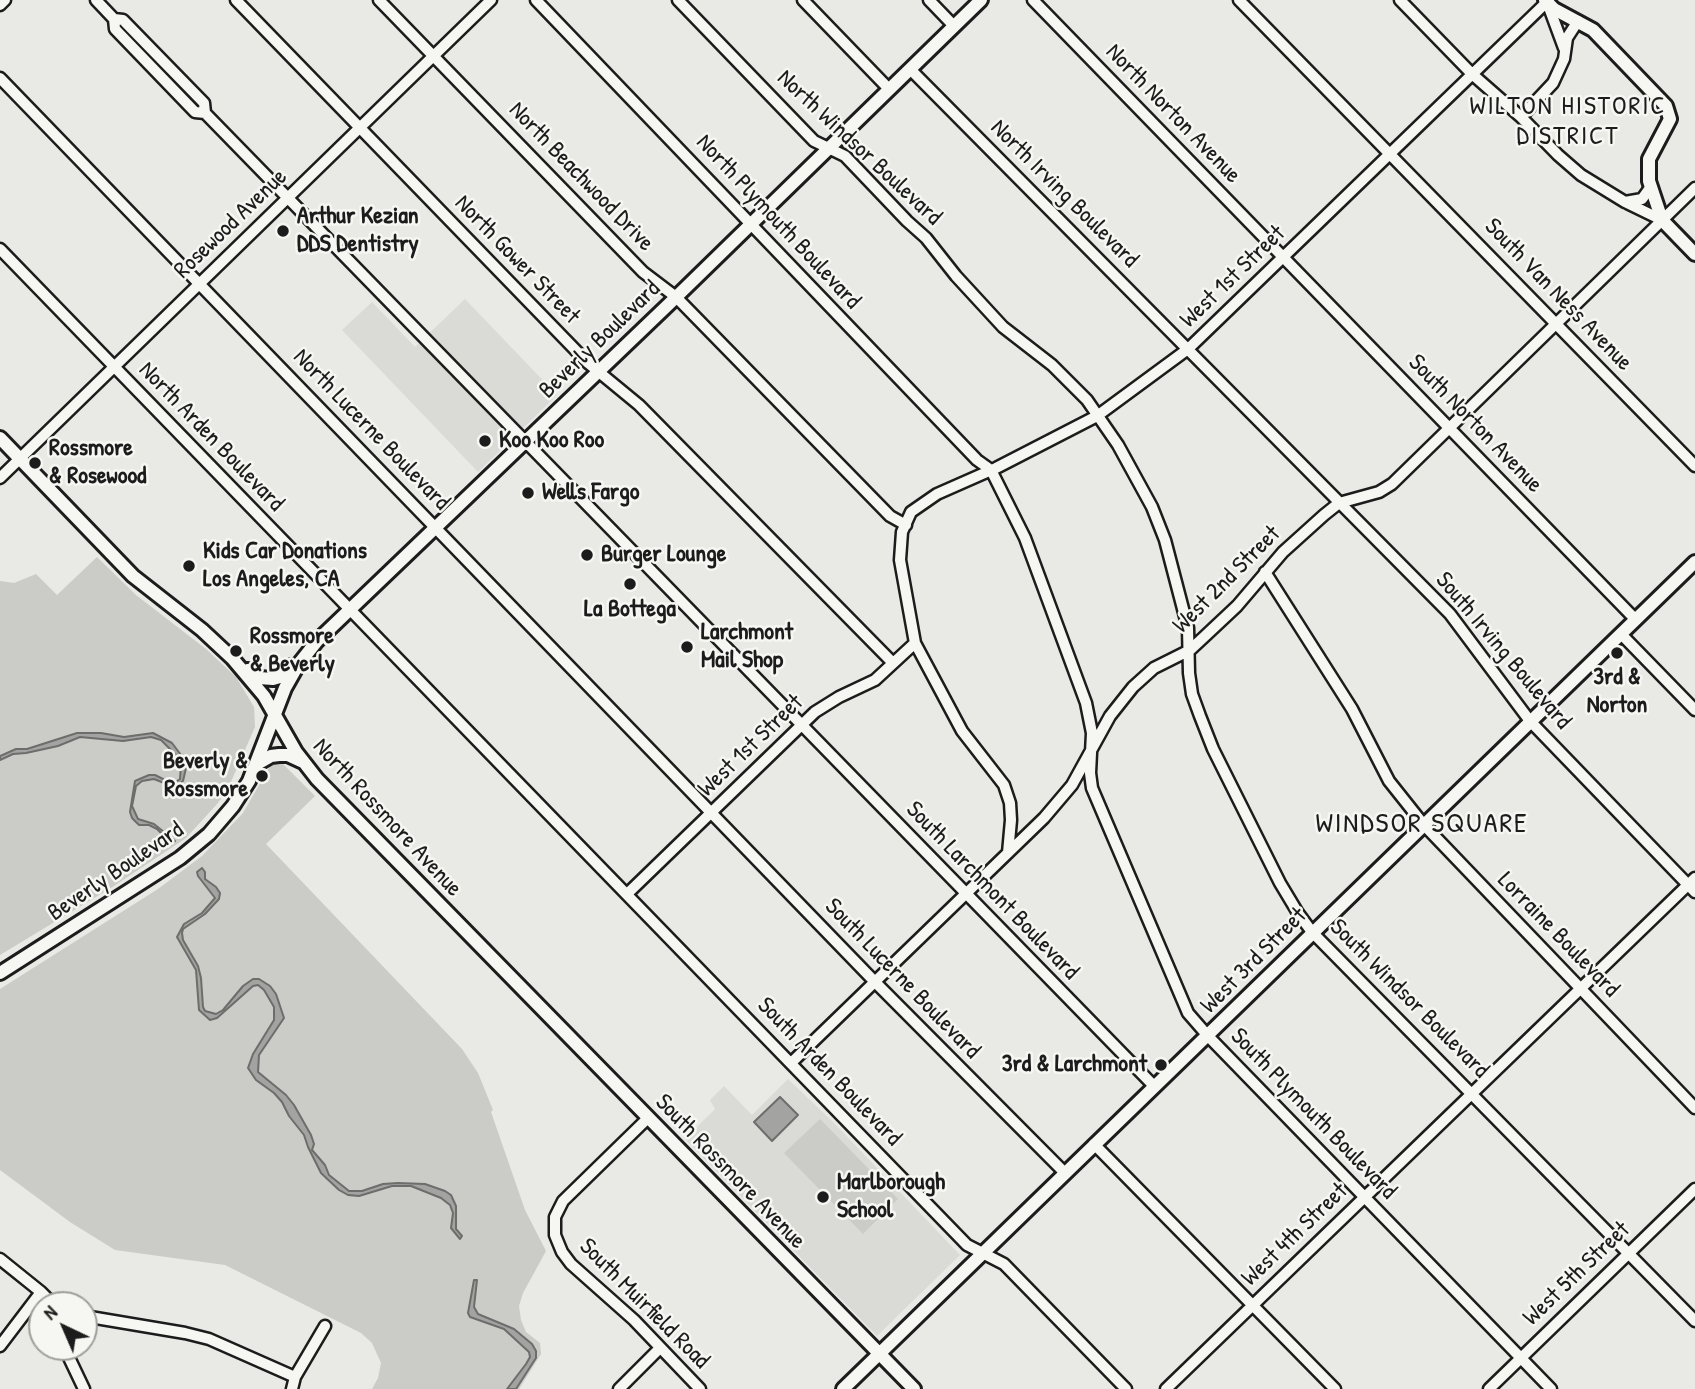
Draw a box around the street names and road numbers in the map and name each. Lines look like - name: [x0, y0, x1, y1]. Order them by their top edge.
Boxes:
- street label: North Norton Avenue: [1099, 38, 1247, 190]
- street label: North Windsor Boulevard: [771, 64, 947, 232]
- street label: North Beachwood Drive: [502, 96, 660, 258]
- street label: North Irving Boulevard: [984, 114, 1144, 274]
- street label: North Plymouth Boulevard: [690, 129, 866, 315]
- street label: Rosewood Avenue: [169, 163, 293, 285]
- street label: North Gower Street: [448, 190, 586, 330]
- street label: South Van Ness Avenue: [1478, 213, 1638, 377]
- street label: West 1st Street: [1174, 220, 1292, 334]
- street label: Beverly Boulevard: [533, 275, 667, 405]
- street label: North Lucerne Boulevard: [287, 343, 455, 517]
- street label: South Norton Avenue: [1402, 349, 1548, 499]
- street label: North Arden Boulevard: [132, 356, 290, 518]
- street label: West 2nd Street: [1167, 520, 1287, 640]
- street label: South Irving Boulevard: [1429, 567, 1577, 735]
- street label: West 1st Street: [692, 689, 810, 803]
- street label: North Rossmore Avenue: [306, 733, 468, 903]
- street label: South Larchmont Boulevard: [899, 796, 1085, 986]
- street label: Beverly Boulevard: [43, 816, 189, 928]
- street label: Lorraine Boulevard: [1491, 866, 1625, 1004]
- street label: South Lucerne Boulevard: [818, 893, 986, 1065]
- street label: West 3rd Street: [1195, 902, 1313, 1020]
- street label: South Windsor Boulevard: [1323, 913, 1495, 1085]
- street label: South Arden Boulevard: [751, 992, 907, 1152]
- street label: South Plymouth Boulevard: [1224, 1022, 1402, 1206]
- street label: South Rossmore Avenue: [649, 1088, 811, 1256]
- street label: West 4th Street: [1236, 1177, 1354, 1293]
- street label: West 5th Street: [1518, 1216, 1636, 1332]
- street label: South Muirfield Road: [573, 1233, 715, 1375]

